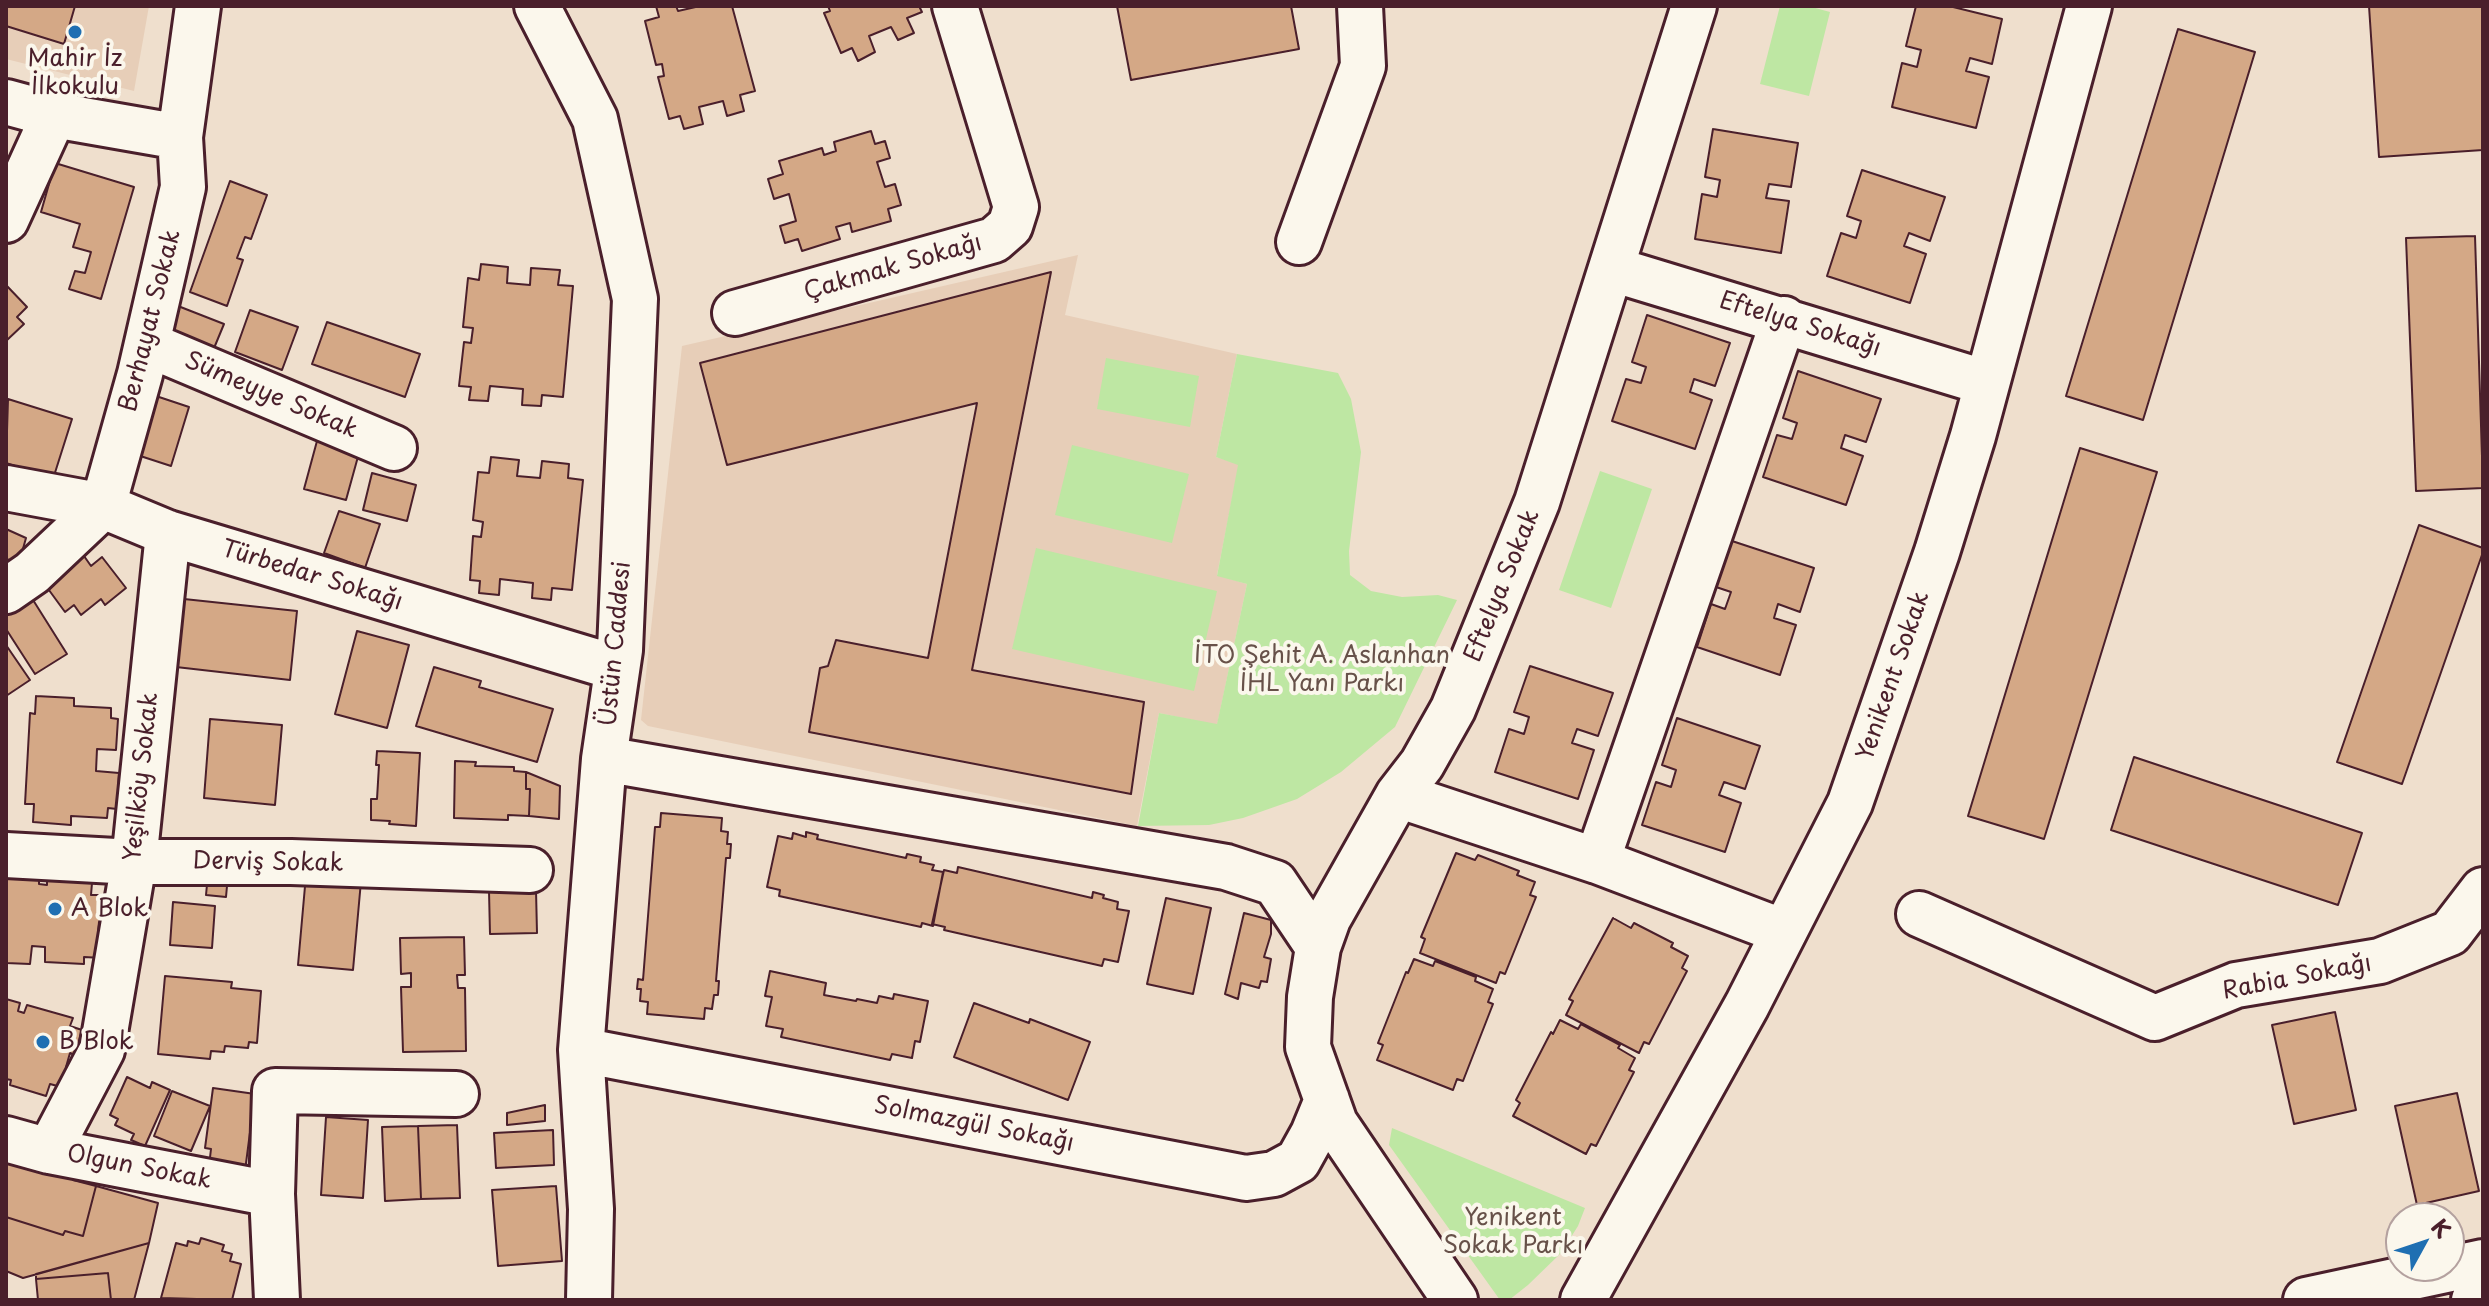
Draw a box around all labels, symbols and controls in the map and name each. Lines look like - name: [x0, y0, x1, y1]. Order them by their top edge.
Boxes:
- marker: Mahir İz İlkokulu: [66, 23, 84, 41]
- place label: Mahir İz İlkokulu: [28, 45, 122, 101]
- street label: Berhayat Sokak: [114, 227, 188, 415]
- street label: Çakmak Sokağı: [801, 229, 985, 307]
- street label: Eftelya Sokağı: [1716, 287, 1884, 363]
- street label: Sümeyye Sokak: [180, 347, 362, 445]
- street label: Eftelya Sokak: [1459, 506, 1547, 666]
- street label: Türbedar Sokağı: [218, 535, 406, 617]
- street label: Üstün Caddesi: [594, 560, 638, 728]
- street label: Yenikent Sokak: [1852, 588, 1936, 764]
- park label: İTO Şehit A. Aslanhan İHL Yanı Parkı: [1194, 642, 1450, 698]
- street label: Yeşilköy Sokak: [119, 691, 165, 863]
- street label: Derviş Sokak: [192, 847, 344, 879]
- place label: A Blok: [71, 895, 148, 923]
- marker: A Blok: [46, 900, 64, 918]
- street label: Rabia Sokağı: [2220, 949, 2374, 1007]
- place label: B Blok: [59, 1028, 134, 1056]
- marker: B Blok: [34, 1033, 52, 1051]
- street label: Solmazgül Sokağı: [872, 1092, 1076, 1158]
- street label: Olgun Sokak: [64, 1140, 214, 1196]
- north arrow: [2385, 1202, 2465, 1282]
- park label: Yenikent Sokak Parkı: [1443, 1204, 1583, 1260]
- text: K: [2424, 1211, 2460, 1244]

